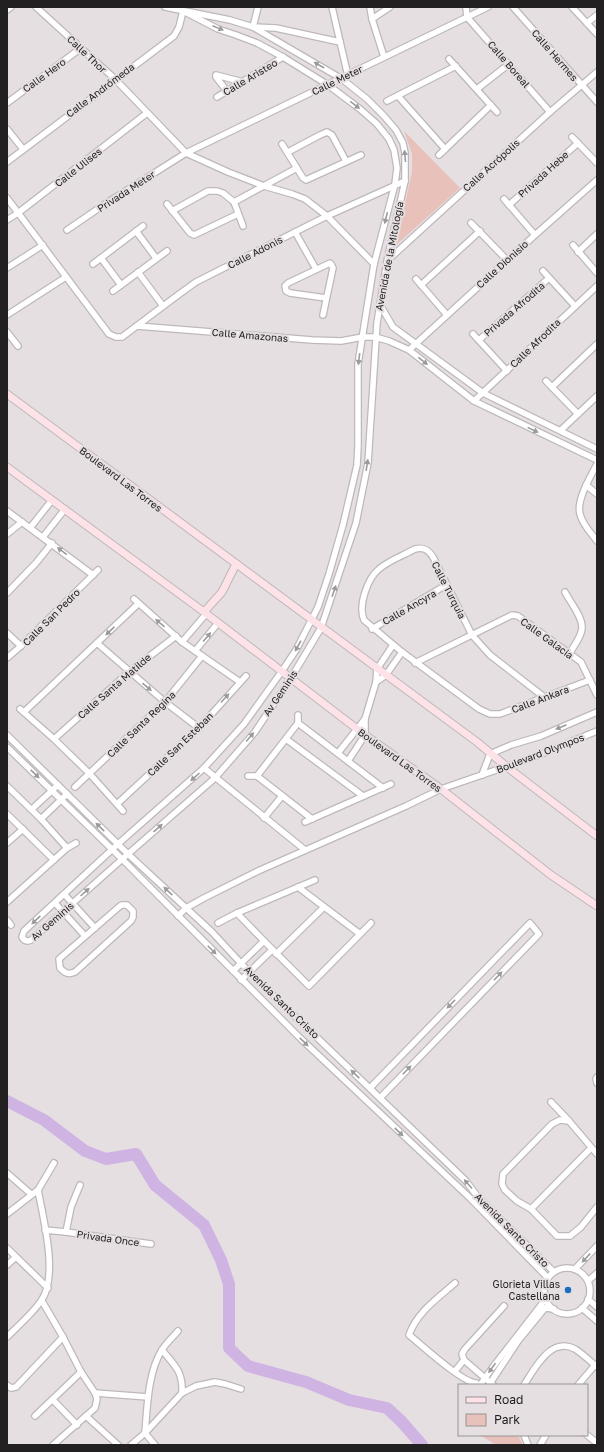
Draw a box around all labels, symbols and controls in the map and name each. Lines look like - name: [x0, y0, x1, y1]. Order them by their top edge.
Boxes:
- one-way arrow: [212, 26, 224, 32]
- street label: Calle Hermes: [529, 27, 581, 83]
- street label: Calle Thor: [65, 33, 109, 75]
- street label: Calle Boreal: [485, 38, 533, 90]
- street label: Calle Hero: [20, 55, 68, 95]
- street label: Calle Aristeo: [221, 56, 279, 98]
- street label: Calle Andrómeda: [64, 60, 136, 120]
- street label: Calle Meter: [310, 62, 365, 97]
- one-way arrow: [313, 62, 325, 69]
- one-way arrow: [349, 101, 360, 109]
- street label: Calle Acrópolis: [460, 136, 522, 194]
- street label: Calle Ulises: [52, 145, 104, 189]
- street label: Privada Hebe: [515, 148, 571, 200]
- one-way arrow: [402, 150, 408, 162]
- street label: Privada Meter: [95, 168, 157, 214]
- street label: Avenida de la Mitología: [373, 200, 405, 312]
- one-way arrow: [383, 212, 389, 224]
- street label: Calle Adonis: [226, 233, 284, 271]
- street label: Calle Dionisio: [474, 238, 530, 290]
- street label: Privada Afrodita: [481, 279, 547, 339]
- street label: Calle Afrodita: [507, 316, 563, 370]
- street label: Calle Amazonas: [211, 326, 289, 344]
- one-way arrow: [356, 353, 362, 365]
- one-way arrow: [418, 357, 429, 366]
- one-way arrow: [528, 427, 539, 433]
- street label: Boulevard Las Torres: [77, 444, 165, 514]
- one-way arrow: [364, 459, 370, 471]
- one-way arrow: [57, 547, 68, 556]
- street label: Calle Turquia: [429, 559, 469, 621]
- one-way arrow: [331, 584, 337, 596]
- street label: Calle San Pedro: [20, 586, 82, 648]
- street label: Calle Ancyra: [380, 587, 438, 627]
- street label: Calle Galacia: [518, 615, 576, 661]
- one-way arrow: [155, 618, 166, 627]
- one-way arrow: [105, 626, 115, 636]
- one-way arrow: [202, 632, 211, 643]
- one-way arrow: [294, 641, 301, 652]
- street label: Calle Santa Matilde: [75, 651, 153, 721]
- street label: Av Geminis: [260, 668, 300, 718]
- one-way arrow: [142, 683, 153, 692]
- street label: Calle Ankara: [510, 683, 570, 715]
- street label: Calle Santa Regina: [104, 688, 178, 760]
- one-way arrow: [221, 693, 230, 704]
- street label: Calle San Esteban: [145, 709, 215, 779]
- one-way arrow: [555, 724, 567, 731]
- street label: Boulevard Las Torres: [356, 726, 444, 794]
- street label: Boulevard Olympos: [494, 731, 586, 775]
- one-way arrow: [245, 732, 254, 743]
- one-way arrow: [30, 769, 40, 779]
- one-way arrow: [190, 772, 200, 781]
- one-way arrow: [95, 822, 105, 831]
- one-way arrow: [152, 824, 163, 833]
- one-way arrow: [163, 887, 173, 896]
- one-way arrow: [80, 888, 90, 897]
- street label: Av Geminis: [28, 899, 76, 943]
- one-way arrow: [31, 915, 41, 925]
- one-way arrow: [207, 946, 217, 955]
- street label: Avenida Santo Cristo: [242, 963, 322, 1041]
- one-way arrow: [493, 971, 503, 981]
- one-way arrow: [446, 999, 456, 1009]
- one-way arrow: [299, 1037, 309, 1047]
- one-way arrow: [402, 1065, 412, 1075]
- one-way arrow: [350, 1069, 360, 1079]
- one-way arrow: [393, 1127, 404, 1136]
- one-way arrow: [464, 1179, 473, 1190]
- street label: Avenida Santo Cristo: [473, 1191, 551, 1269]
- street label: Privada Once: [76, 1228, 140, 1248]
- one-way arrow: [581, 1253, 591, 1263]
- place label: Glorieta Villas Castellana: [493, 1278, 560, 1302]
- marker: Glorieta Villas Castellana: [563, 1285, 573, 1295]
- one-way arrow: [488, 1362, 496, 1373]
- legend: [458, 1384, 588, 1436]
- text: Road: [494, 1392, 523, 1407]
- text: Park: [494, 1412, 520, 1427]

